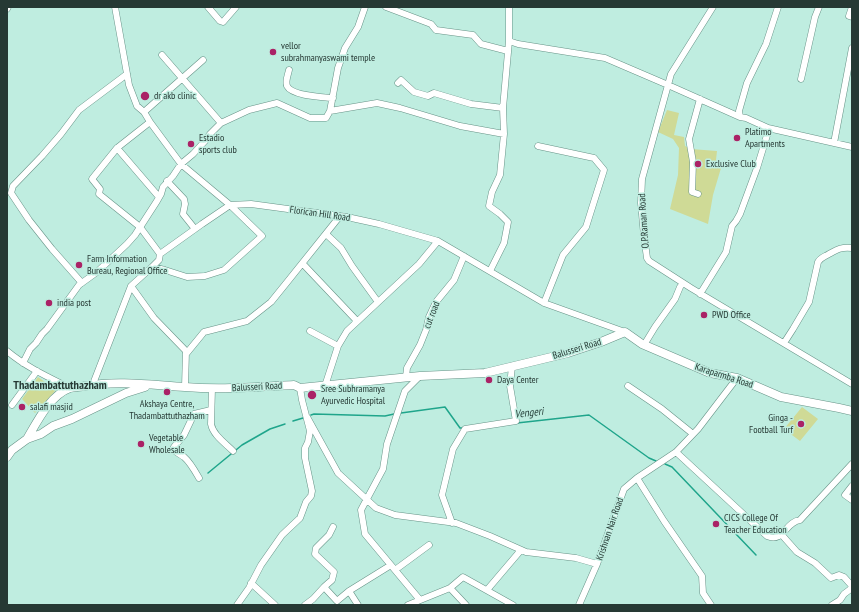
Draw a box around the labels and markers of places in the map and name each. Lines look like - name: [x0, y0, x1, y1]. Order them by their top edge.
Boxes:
- place label: vellor subrahmanyaswami temple: [281, 40, 375, 64]
- marker: vellor subrahmanyaswami temple: [268, 47, 278, 57]
- marker: dr akb clinic: [139, 90, 151, 102]
- place label: dr akb clinic: [154, 90, 196, 102]
- place label: Platimo Apartments: [745, 126, 785, 150]
- place label: Estadio sports club: [199, 132, 237, 156]
- marker: Platimo Apartments: [732, 133, 742, 143]
- marker: Estadio sports club: [186, 139, 196, 149]
- place label: Exclusive Club: [706, 158, 756, 170]
- marker: Exclusive Club: [693, 159, 703, 169]
- place label: Farm Information Bureau, Regional Office: [87, 253, 167, 276]
- marker: Farm Information Bureau, Regional Office: [74, 260, 84, 270]
- place label: india post: [57, 297, 91, 309]
- marker: india post: [44, 298, 54, 308]
- place label: PWD Office: [712, 309, 751, 321]
- marker: PWD Office: [699, 310, 709, 320]
- place label: Daya Center: [497, 374, 538, 386]
- marker: Daya Center: [484, 375, 494, 385]
- place label: Sree Subhramanya Ayurvedic Hospital: [321, 383, 385, 406]
- marker: Akshaya Centre, Thadambattuthazham: [162, 387, 172, 397]
- marker: Sree Subhramanya Ayurvedic Hospital: [306, 389, 318, 401]
- place label: Akshaya Centre, Thadambattuthazham: [129, 398, 205, 422]
- place label: salafi masjid: [30, 401, 73, 413]
- marker: salafi masjid: [17, 402, 27, 412]
- place label: Ginga - Football Turf: [749, 412, 793, 436]
- marker: Ginga - Football Turf: [796, 419, 806, 429]
- place label: Vegetable Wholesale: [149, 432, 185, 456]
- marker: Vegetable Wholesale: [136, 439, 146, 449]
- place label: CICS College Of Teacher Education: [724, 512, 787, 536]
- marker: CICS College Of Teacher Education: [711, 519, 721, 529]

